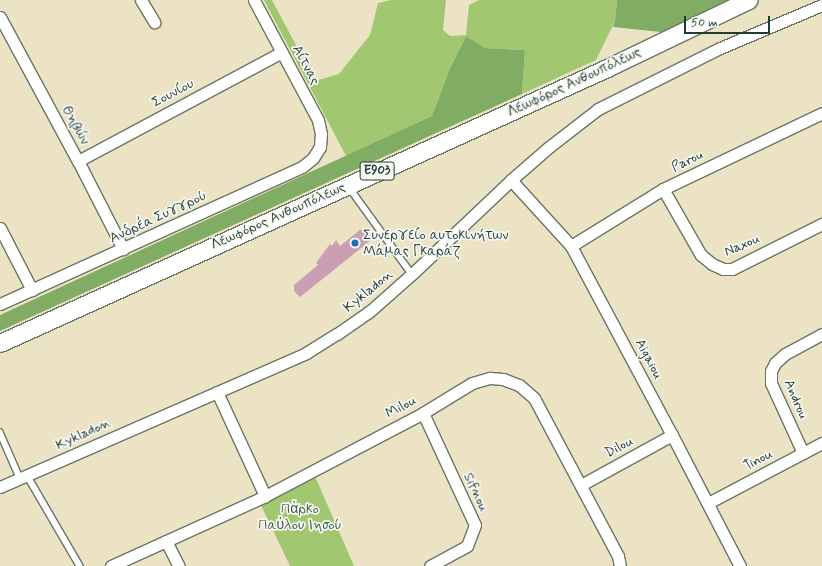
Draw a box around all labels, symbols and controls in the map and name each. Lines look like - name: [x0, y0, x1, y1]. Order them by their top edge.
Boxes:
- scale bar: [686, 8, 772, 34]
- text: 50 m: [691, 15, 718, 31]
- street label: Αίτνας: [289, 42, 323, 88]
- street label: Λεωφόρος Ανθουπόλεως: [504, 44, 644, 120]
- street label: Σουνίου: [149, 75, 197, 111]
- street label: Θηβών: [58, 102, 94, 148]
- street label: Parou: [669, 146, 705, 176]
- road number: E903: [359, 160, 395, 182]
- street label: Λεωφόρος Ανθουπόλεως: [208, 179, 348, 253]
- street label: Ανδρέα Συγγρού: [107, 187, 209, 247]
- place label: Συνεργείο αυτοκινήτων Μάμας Γκαράζ: [363, 227, 508, 260]
- street label: Naxou: [722, 230, 762, 260]
- marker: Συνεργείο αυτοκινήτων Μάμας Γκαράζ: [350, 238, 360, 248]
- street label: Kykladon: [340, 266, 396, 316]
- street label: Aigaiou: [631, 336, 667, 382]
- street label: Androu: [780, 377, 812, 421]
- street label: Milou: [383, 392, 419, 422]
- street label: Kykladon: [53, 414, 113, 454]
- street label: Dilou: [602, 433, 636, 461]
- street label: Tinou: [741, 445, 775, 475]
- street label: Sifnou: [460, 470, 492, 514]
- park label: Πἀρκο Παὐλου Ιησού: [258, 501, 342, 534]

